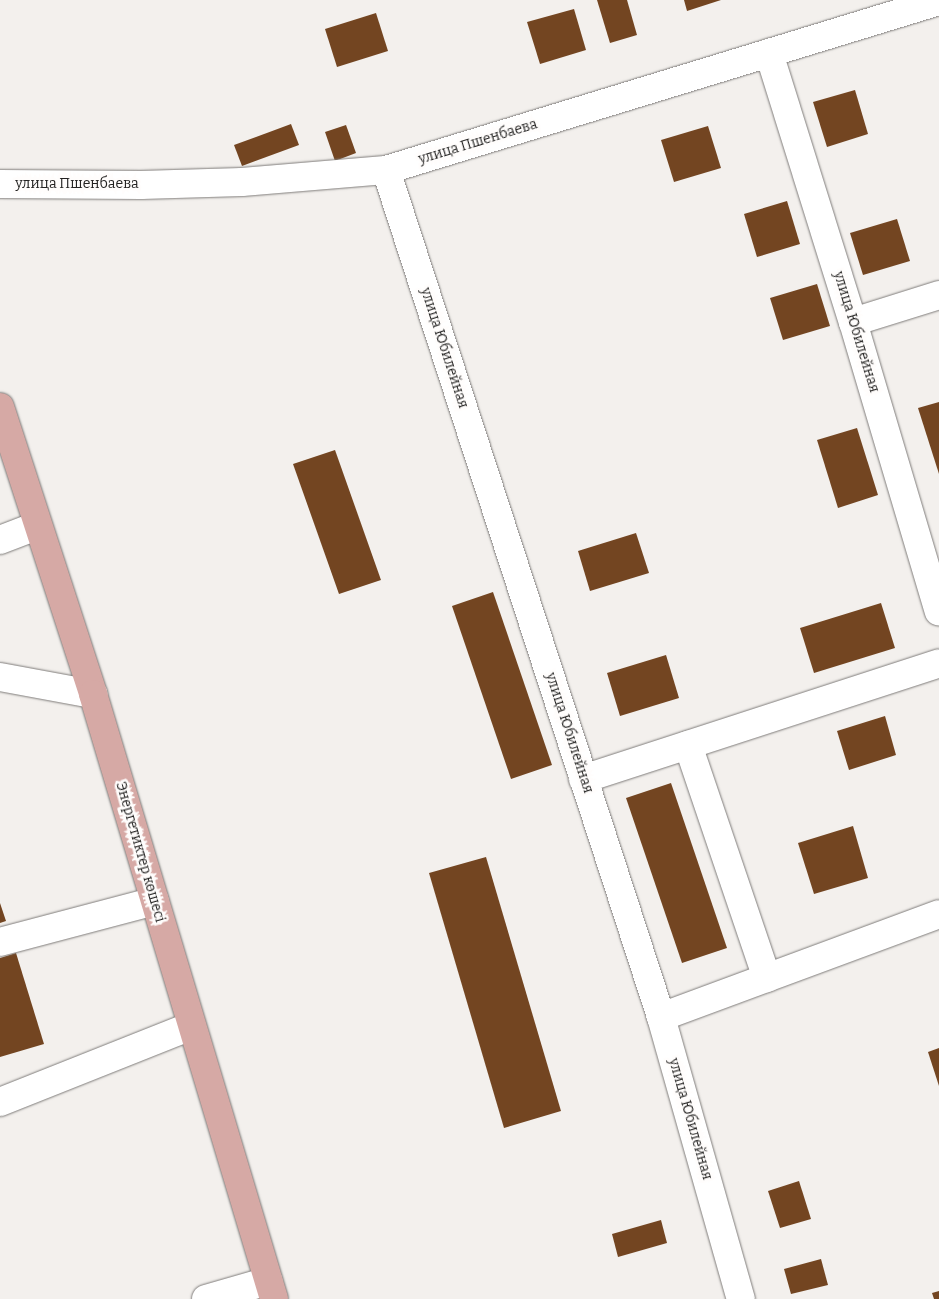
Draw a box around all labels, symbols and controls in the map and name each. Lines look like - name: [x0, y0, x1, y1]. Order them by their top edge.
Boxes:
- street label: улица Пшенбаева: [417, 116, 539, 168]
- street label: улица Пшенбаева: [15, 176, 139, 192]
- street label: улица Юбилейная: [830, 269, 882, 395]
- street label: улица Юбилейная: [417, 286, 471, 410]
- street label: улица Юбилейная: [542, 671, 596, 795]
- street label: Энергетиктер көшесі: [112, 780, 168, 924]
- street label: улица Юбилейная: [665, 1056, 715, 1182]

